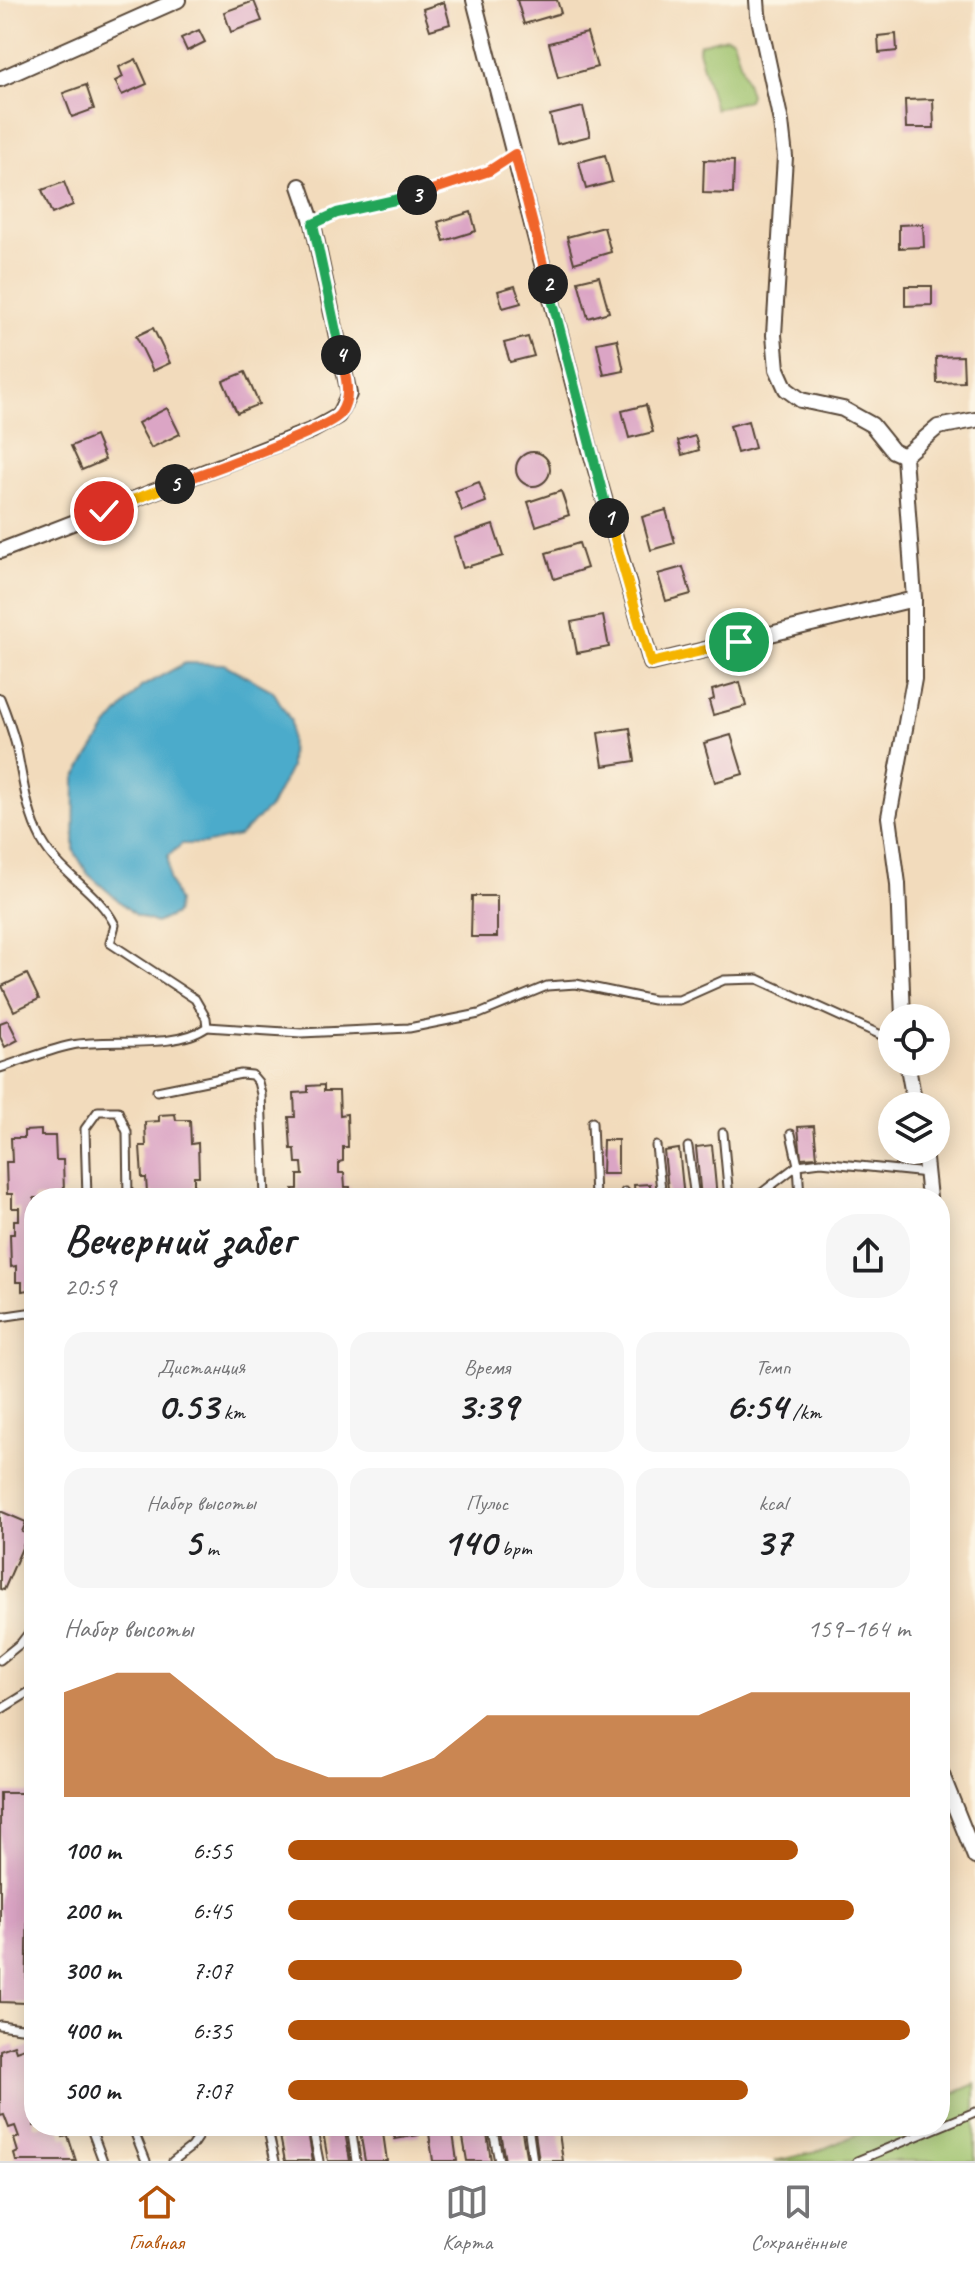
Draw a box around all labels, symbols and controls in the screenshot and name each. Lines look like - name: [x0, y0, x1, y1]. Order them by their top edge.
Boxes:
- pin: 3: [397, 175, 437, 215]
- text: 3: [412, 181, 422, 209]
- pin: 2: [528, 264, 568, 304]
- text: 2: [543, 270, 553, 298]
- pin: 4: [321, 335, 361, 375]
- text: 4: [336, 341, 346, 369]
- pin: 5: [155, 464, 195, 504]
- text: 5: [170, 470, 180, 498]
- pin: [70, 477, 138, 545]
- icon: check: [82, 489, 126, 533]
- pin: 1: [589, 498, 629, 538]
- text: 1: [604, 504, 614, 532]
- pin: [705, 608, 773, 676]
- icon: arrive: [717, 620, 761, 664]
- map controls: [878, 1004, 950, 1164]
- button: locate: [878, 1004, 950, 1076]
- button: layers: [878, 1092, 950, 1164]
- text: Вечерний забег: [64, 1212, 294, 1267]
- button: share: [826, 1214, 910, 1298]
- text: 20:59: [64, 1270, 116, 1303]
- text: Дистанция: [157, 1353, 245, 1381]
- text: Время: [464, 1353, 510, 1381]
- text: Темп: [755, 1353, 791, 1381]
- text: 0.53: [157, 1381, 218, 1431]
- text: 3:39: [456, 1381, 518, 1431]
- text: 6:54: [725, 1381, 787, 1431]
- text: km: [218, 1398, 245, 1426]
- text: /km: [787, 1398, 821, 1426]
- text: Набор высоты: [146, 1489, 256, 1517]
- text: Пульс: [466, 1489, 508, 1517]
- text: kcal: [758, 1489, 788, 1517]
- text: 5: [183, 1517, 201, 1567]
- text: 140: [442, 1517, 496, 1567]
- text: 37: [755, 1517, 791, 1567]
- text: m: [201, 1534, 219, 1562]
- text: bpm: [496, 1534, 532, 1562]
- text: Набор высоты: [64, 1612, 193, 1645]
- text: 159–164 m: [807, 1612, 910, 1645]
- text: 100 m: [64, 1834, 120, 1867]
- text: 6:55: [192, 1834, 232, 1867]
- text: 200 m: [64, 1894, 120, 1927]
- text: 6:45: [192, 1894, 232, 1927]
- text: 300 m: [64, 1954, 120, 1987]
- text: 7:07: [192, 1954, 232, 1987]
- text: 400 m: [64, 2014, 120, 2047]
- text: 6:35: [192, 2014, 232, 2047]
- text: 500 m: [64, 2074, 120, 2107]
- text: 7:07: [192, 2074, 232, 2107]
- tab: Главная: [129, 2180, 184, 2256]
- tab: Карта: [442, 2180, 492, 2256]
- tab: Сохранённые: [750, 2180, 846, 2256]

